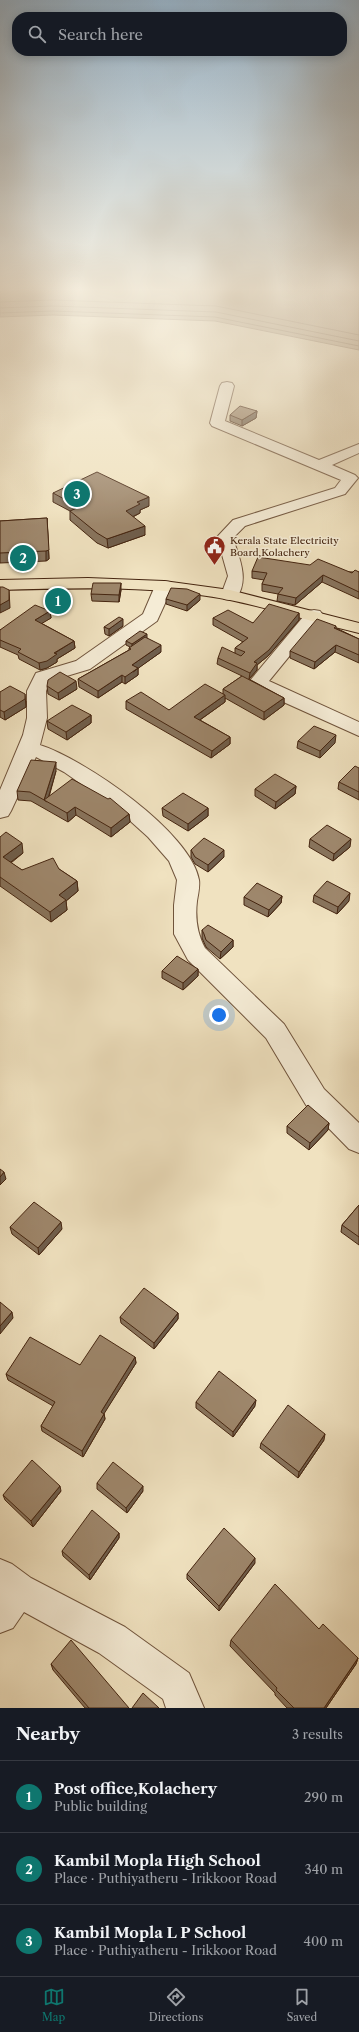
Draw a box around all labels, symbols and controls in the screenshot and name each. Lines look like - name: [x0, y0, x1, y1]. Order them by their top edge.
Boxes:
- search box: [12, 12, 347, 56]
- icon: search: [26, 23, 48, 45]
- text: Search here: [58, 25, 143, 44]
- pin: 3: [64, 479, 90, 509]
- public building icon: Kerala State Electricity Board,Kolachery: [202, 533, 228, 566]
- place label: Kerala State Electricity Board,Kolachery: [230, 534, 339, 559]
- pin: 2: [10, 543, 36, 573]
- pin: 1: [45, 586, 71, 616]
- your location: [209, 1005, 229, 1025]
- text: Nearby: [16, 1724, 80, 1744]
- text: 3 results: [292, 1726, 343, 1742]
- text: Post office,Kolachery: [54, 1779, 217, 1798]
- text: 1: [26, 1789, 32, 1805]
- text: 290 m: [304, 1789, 343, 1805]
- text: Public building: [54, 1798, 147, 1814]
- text: Kambil Mopla High School: [54, 1851, 261, 1870]
- text: 2: [25, 1861, 33, 1877]
- text: 340 m: [305, 1861, 343, 1877]
- text: Place · Puthiyatheru - Irikkoor Road: [54, 1870, 277, 1886]
- text: Kambil Mopla L P School: [54, 1923, 246, 1942]
- text: 3: [25, 1933, 33, 1949]
- text: 400 m: [303, 1933, 343, 1949]
- text: Place · Puthiyatheru - Irikkoor Road: [54, 1942, 277, 1958]
- tab: Map: [42, 1986, 65, 2024]
- tab: Directions: [149, 1986, 203, 2024]
- tab: Saved: [287, 1986, 317, 2024]

